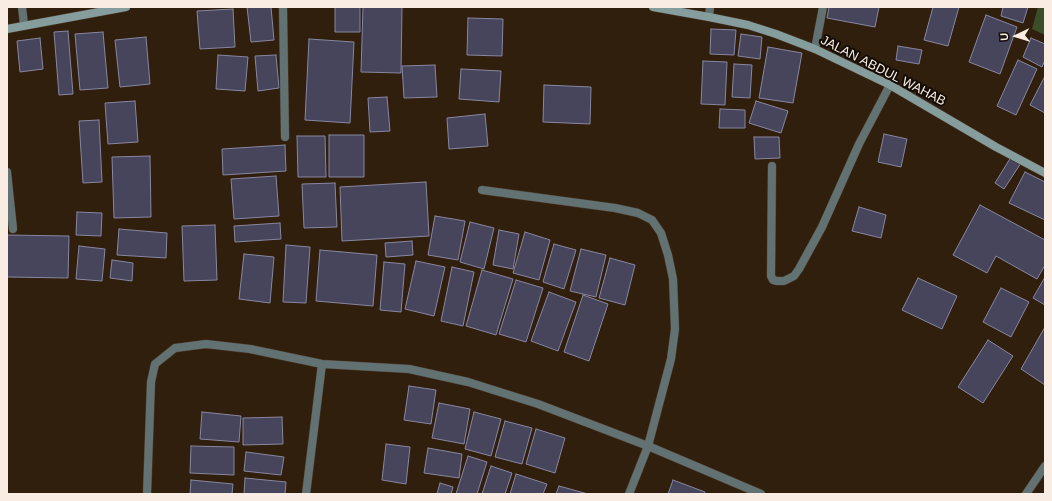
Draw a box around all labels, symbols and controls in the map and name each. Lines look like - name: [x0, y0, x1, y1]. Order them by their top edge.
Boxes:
- north arrow: [996, 16, 1036, 56]
- text: U: [998, 32, 1010, 41]
- street label: JALAN ABDUL WAHAB: [818, 33, 948, 109]

